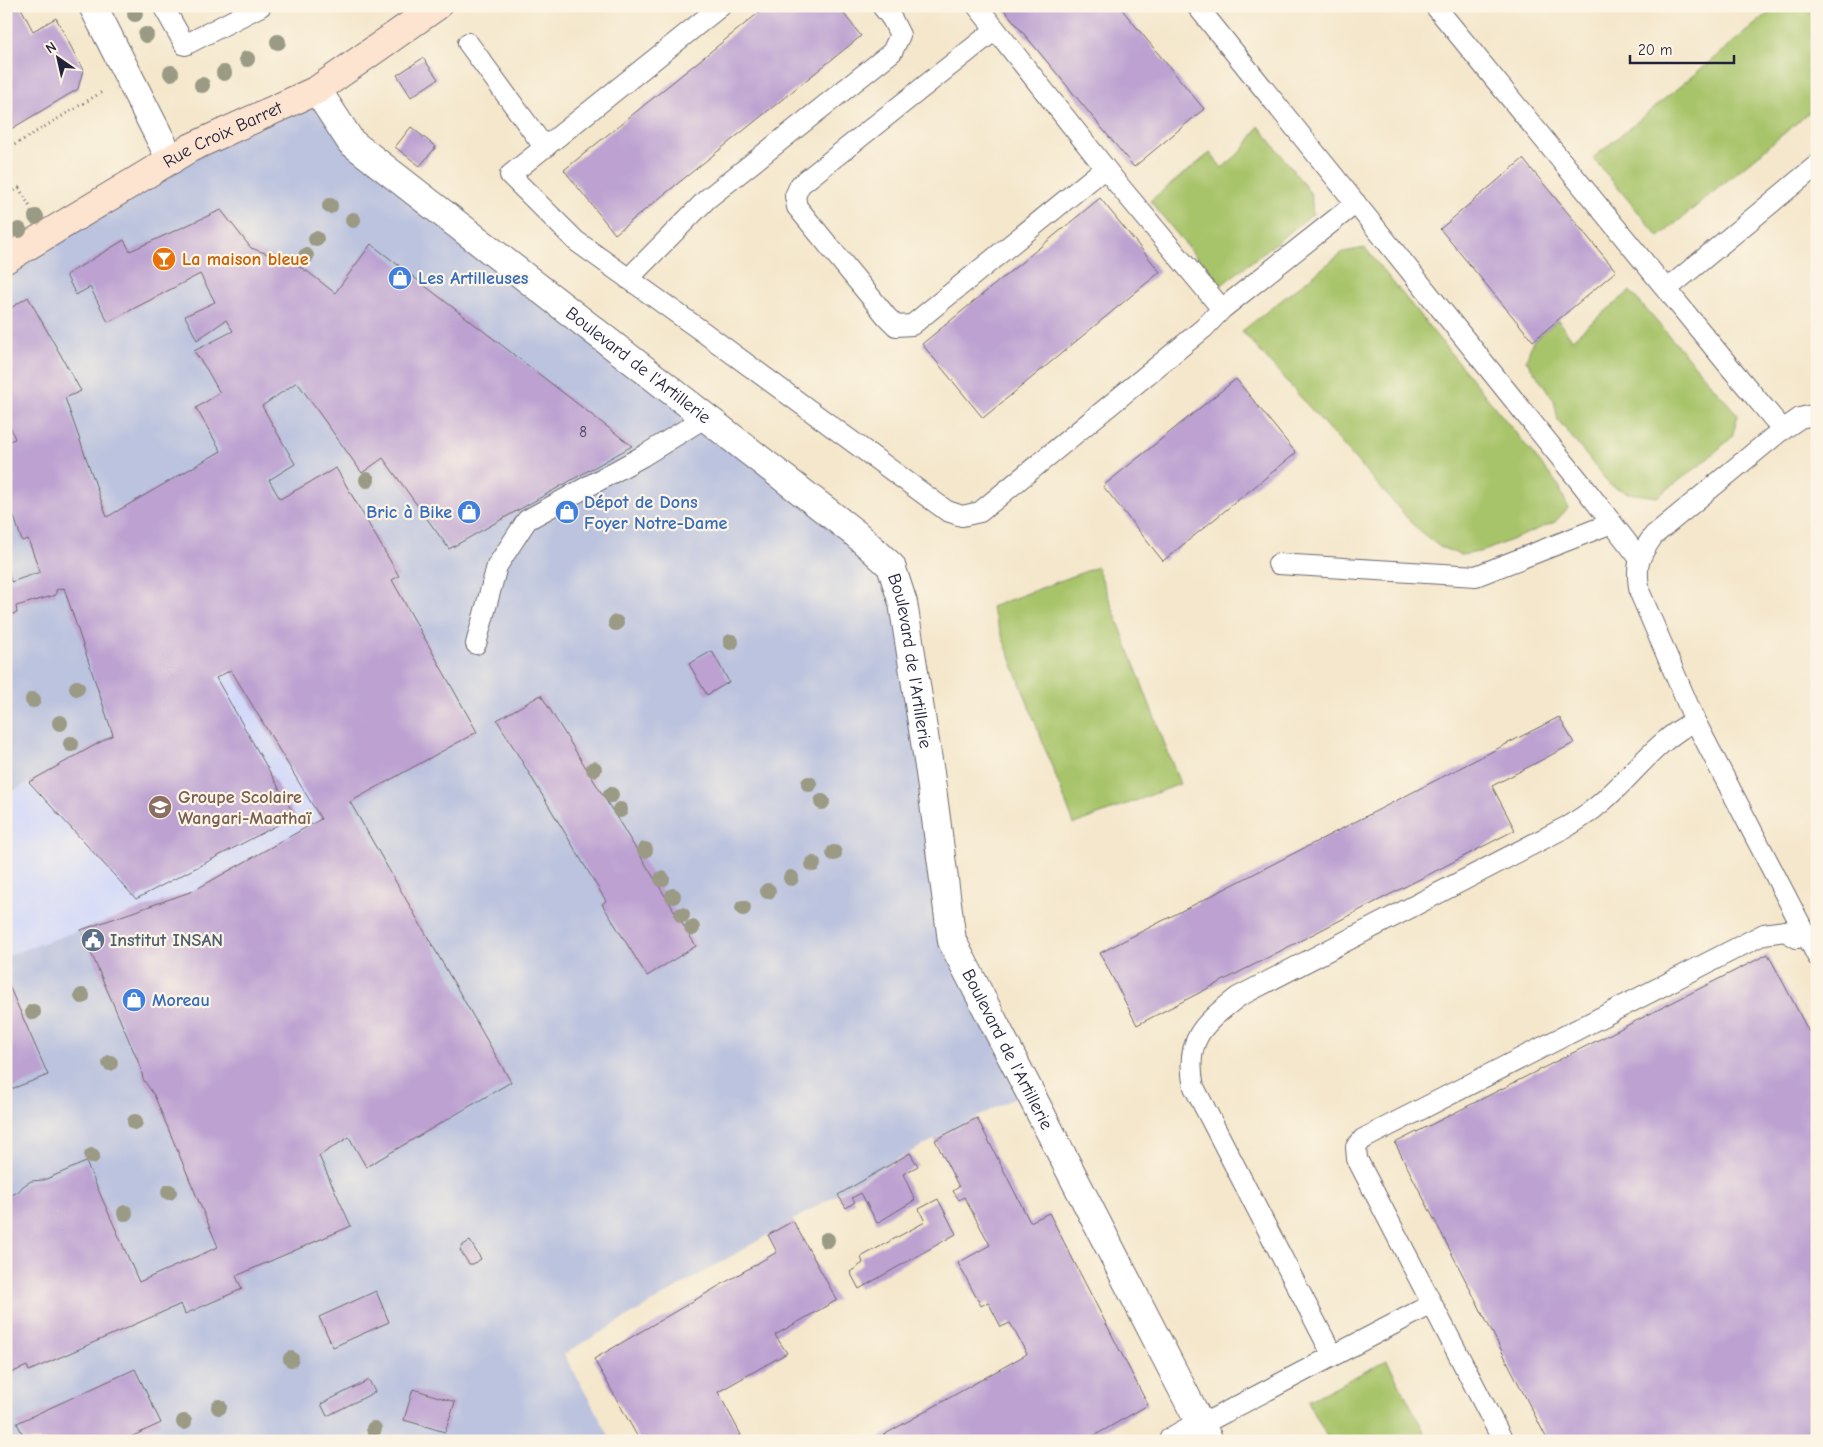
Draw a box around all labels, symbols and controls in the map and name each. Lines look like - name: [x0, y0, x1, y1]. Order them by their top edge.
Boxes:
- north arrow: [32, 32, 82, 82]
- scale bar: [1630, 32, 1734, 64]
- text: N: [42, 38, 60, 57]
- text: 20 m: [1638, 41, 1672, 59]
- street label: Rue Croix Barret: [159, 97, 286, 173]
- bar icon: La maison bleue: [151, 246, 177, 272]
- place label: La maison bleue: [182, 249, 309, 270]
- shop icon: Les Artilleuses: [387, 265, 413, 291]
- place label: Les Artilleuses: [418, 268, 529, 289]
- street label: Boulevard de l'Artillerie: [562, 303, 715, 428]
- house number: 8: [579, 423, 587, 441]
- place label: Dépot de Dons Foyer Notre-Dame: [584, 492, 728, 534]
- shop icon: Bric à Bike: [456, 499, 482, 525]
- shop icon: Dépot de Dons Foyer Notre-Dame: [554, 499, 580, 525]
- place label: Bric à Bike: [366, 502, 452, 523]
- street label: Boulevard de l'Artillerie: [883, 571, 936, 750]
- place label: Groupe Scolaire Wangari-Maathaï: [178, 787, 312, 829]
- school or university icon: Groupe Scolaire Wangari-Maathaï: [147, 794, 173, 820]
- public building icon: Institut INSAN: [80, 927, 106, 953]
- place label: Institut INSAN: [110, 930, 223, 951]
- street label: Boulevard de l'Artillerie: [957, 966, 1057, 1133]
- shop icon: Moreau: [121, 987, 147, 1013]
- place label: Moreau: [152, 990, 210, 1011]

